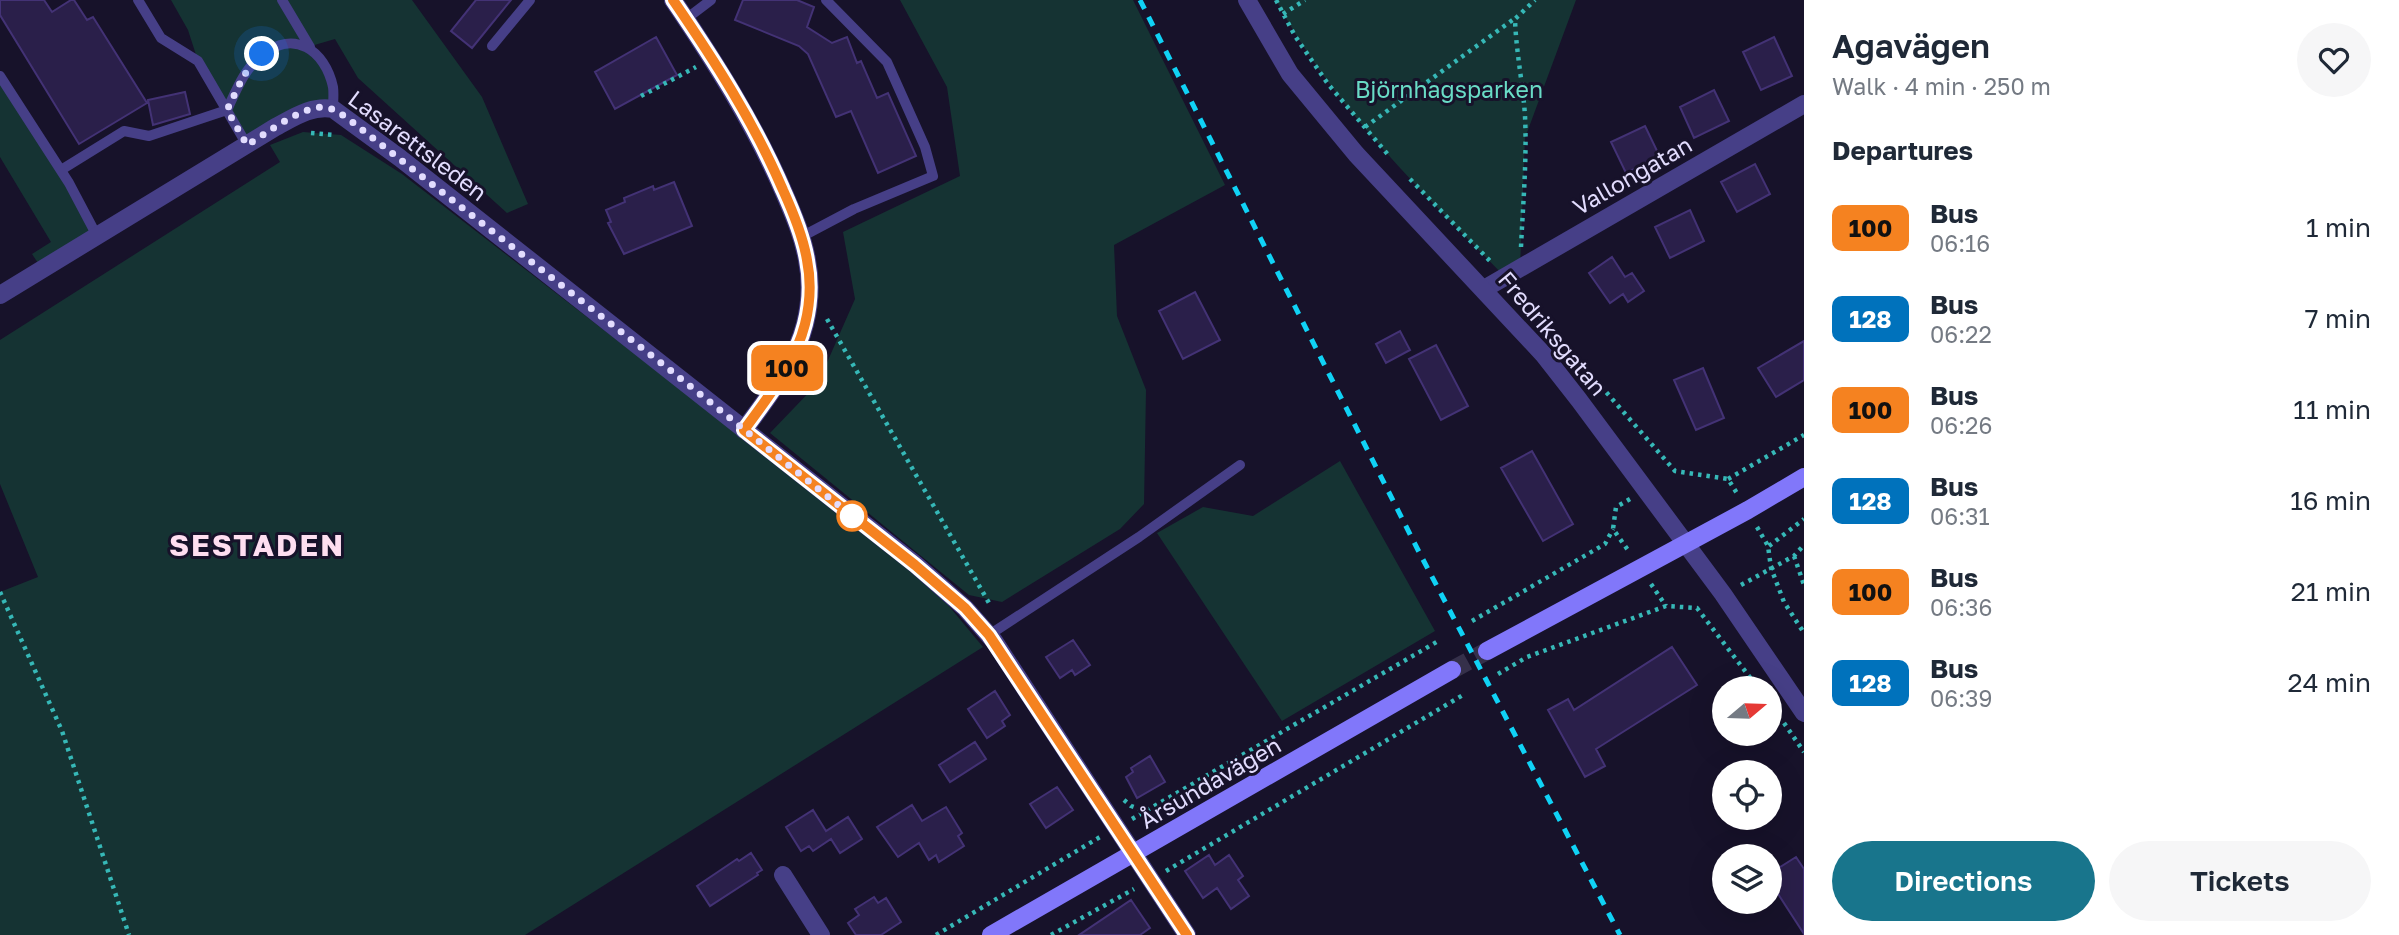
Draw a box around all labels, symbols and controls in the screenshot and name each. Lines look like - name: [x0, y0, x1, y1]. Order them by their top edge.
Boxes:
- button: heart: [2297, 23, 2371, 97]
- text: Agavägen: [1832, 26, 1990, 65]
- your location: [244, 36, 279, 71]
- text: Walk · 4 min · 250 m: [1832, 72, 2051, 100]
- park label: Björnhagsparken: [1355, 75, 1543, 103]
- street label: Lasarettsleden: [343, 84, 493, 206]
- street label: Vallongatan: [1568, 130, 1696, 220]
- text: Departures: [1832, 135, 1973, 166]
- text: Bus: [1930, 198, 1978, 229]
- text: 1 min: [2306, 212, 2371, 243]
- text: 100: [1849, 213, 1892, 242]
- text: 06:16: [1930, 229, 1990, 257]
- street label: Fredriksgatan: [1493, 265, 1613, 401]
- text: Bus: [1930, 289, 1978, 320]
- text: 7 min: [2305, 303, 2371, 334]
- text: 128: [1849, 304, 1892, 333]
- text: 06:22: [1930, 320, 1992, 348]
- line badge: 100: [747, 345, 827, 391]
- text: 100: [765, 353, 809, 382]
- text: Bus: [1930, 380, 1978, 411]
- text: 11 min: [2293, 394, 2371, 425]
- text: 100: [1849, 395, 1892, 424]
- text: 06:26: [1930, 411, 1992, 439]
- text: Bus: [1930, 471, 1978, 502]
- text: 16 min: [2290, 485, 2371, 516]
- text: 128: [1849, 486, 1892, 515]
- unlabelled marker: [837, 501, 867, 531]
- text: 06:31: [1930, 502, 1990, 530]
- district label: SESTADEN: [169, 527, 345, 563]
- text: Bus: [1930, 562, 1978, 593]
- text: 21 min: [2291, 576, 2371, 607]
- text: 100: [1849, 577, 1892, 606]
- text: 06:36: [1930, 593, 1992, 621]
- text: Bus: [1930, 653, 1978, 684]
- text: 24 min: [2288, 667, 2371, 698]
- text: 128: [1849, 668, 1892, 697]
- north arrow: [1712, 676, 1782, 746]
- map controls: [1712, 676, 1782, 914]
- text: 06:39: [1930, 684, 1992, 712]
- street label: Årsundavägen: [1134, 729, 1286, 834]
- button: locate: [1712, 760, 1782, 830]
- button: Directions: [1832, 841, 2095, 921]
- button: Tickets: [2109, 841, 2371, 921]
- button: layers: [1712, 844, 1782, 914]

